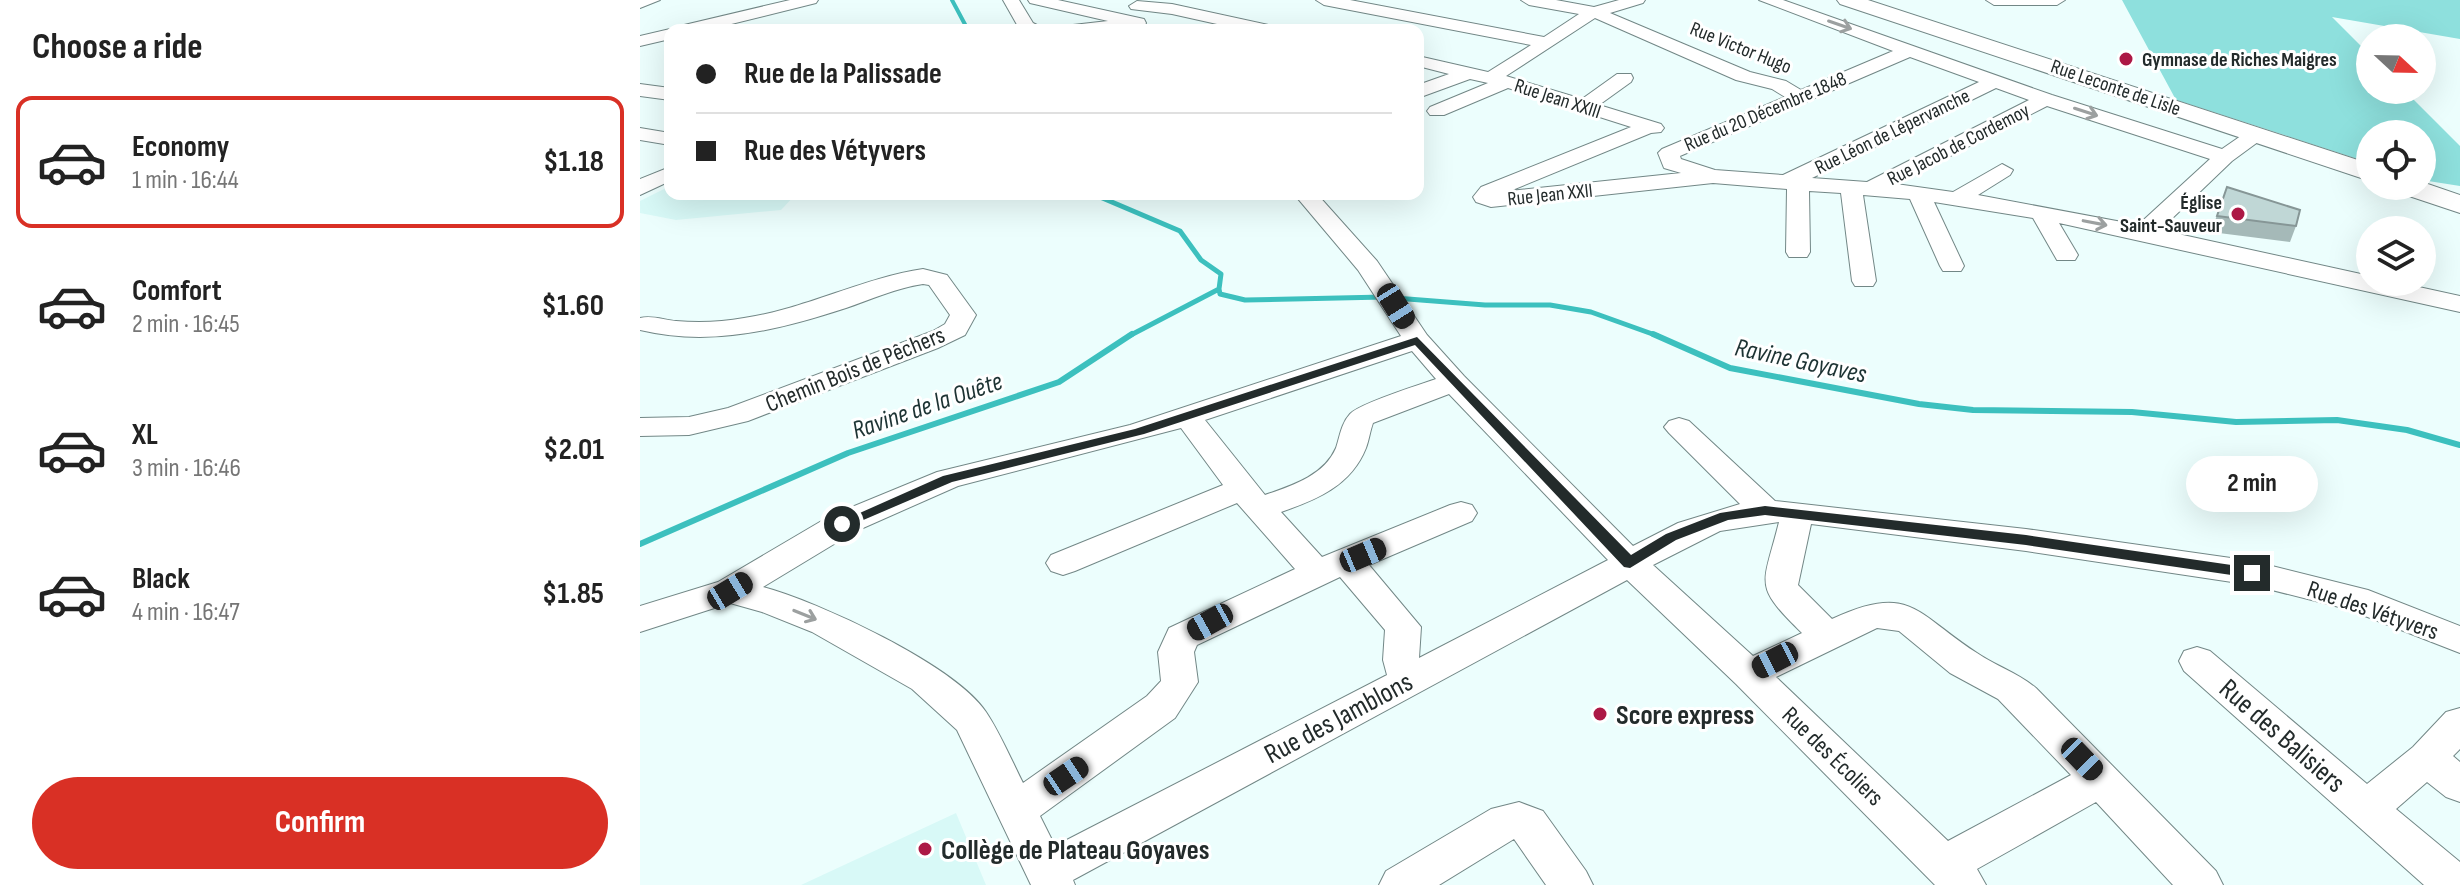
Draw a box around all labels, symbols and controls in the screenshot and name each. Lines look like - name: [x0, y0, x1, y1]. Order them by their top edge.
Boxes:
- street label: Rue Victor Hugo: [1686, 17, 1795, 79]
- one-way arrow: [1828, 19, 1853, 34]
- north arrow: [2356, 24, 2436, 104]
- map controls: [2356, 24, 2436, 296]
- text: Choose a ride: [32, 26, 203, 69]
- place label: Gymnase de Riches Maigres: [2142, 48, 2337, 72]
- marker: Gymnase de Riches Maigres: [2117, 50, 2135, 68]
- street label: Rue Leconte de Lisle: [2048, 55, 2184, 121]
- text: Rue de la Palissade: [744, 56, 942, 92]
- street label: Rue du 20 Décembre 1848: [1681, 67, 1850, 157]
- street label: Rue Jean XXIII: [1511, 74, 1604, 124]
- street label: Rue Léon de Lépervanche: [1811, 84, 1974, 180]
- street label: Rue Jacob de Cordemoy: [1883, 99, 2034, 191]
- one-way arrow: [2072, 105, 2098, 120]
- button: locate: [2356, 120, 2436, 200]
- icon: car: [36, 126, 108, 198]
- text: Economy: [132, 129, 229, 165]
- text: Rue des Vétyvers: [744, 133, 926, 169]
- text: $1.18: [543, 144, 604, 180]
- text: 1 min · 16:44: [132, 165, 239, 196]
- street label: Rue Jean XXII: [1506, 179, 1594, 211]
- place label: Église Saint-Sauveur: [2120, 191, 2222, 238]
- marker: Église Saint-Sauveur: [2229, 205, 2247, 223]
- one-way arrow: [2082, 216, 2107, 231]
- button: layers: [2356, 216, 2436, 296]
- icon: car: [36, 270, 108, 342]
- text: Comfort: [132, 273, 222, 309]
- car: [1373, 279, 1419, 333]
- text: $1.60: [542, 288, 604, 324]
- text: 2 min · 16:45: [132, 309, 240, 340]
- street label: Chemin Bois de Pêchers: [761, 320, 949, 419]
- water label: Ravine Goyaves: [1732, 332, 1869, 391]
- water label: Ravine de la Ouête: [848, 366, 1007, 447]
- icon: car: [36, 414, 108, 486]
- text: XL: [132, 417, 158, 453]
- text: $2.01: [543, 432, 604, 468]
- text: 3 min · 16:46: [132, 453, 241, 484]
- callout: 2 min: [2186, 457, 2318, 513]
- text: 2 min: [2227, 468, 2277, 499]
- route start: [824, 506, 860, 542]
- car: [1336, 535, 1390, 575]
- route end: [2234, 555, 2270, 591]
- icon: car: [36, 558, 108, 630]
- text: Black: [132, 561, 190, 597]
- car: [703, 568, 757, 614]
- street label: Rue des Vétyvers: [2303, 574, 2442, 646]
- text: $1.85: [542, 576, 604, 612]
- text: 4 min · 16:47: [132, 597, 240, 628]
- car: [1183, 600, 1237, 644]
- one-way arrow: [792, 608, 817, 623]
- car: [1748, 638, 1802, 682]
- street label: Rue des Jamblons: [1259, 666, 1418, 771]
- street label: Rue des Balisiers: [2212, 672, 2352, 800]
- place label: Score express: [1616, 699, 1754, 732]
- street label: Rue des Écoliers: [1776, 701, 1890, 812]
- marker: Score express: [1591, 705, 1609, 723]
- car: [2057, 733, 2107, 785]
- car: [1039, 753, 1093, 799]
- button: Confirm: [32, 777, 608, 869]
- place label: Collège de Plateau Goyaves: [941, 834, 1210, 867]
- marker: Collège de Plateau Goyaves: [916, 840, 934, 858]

